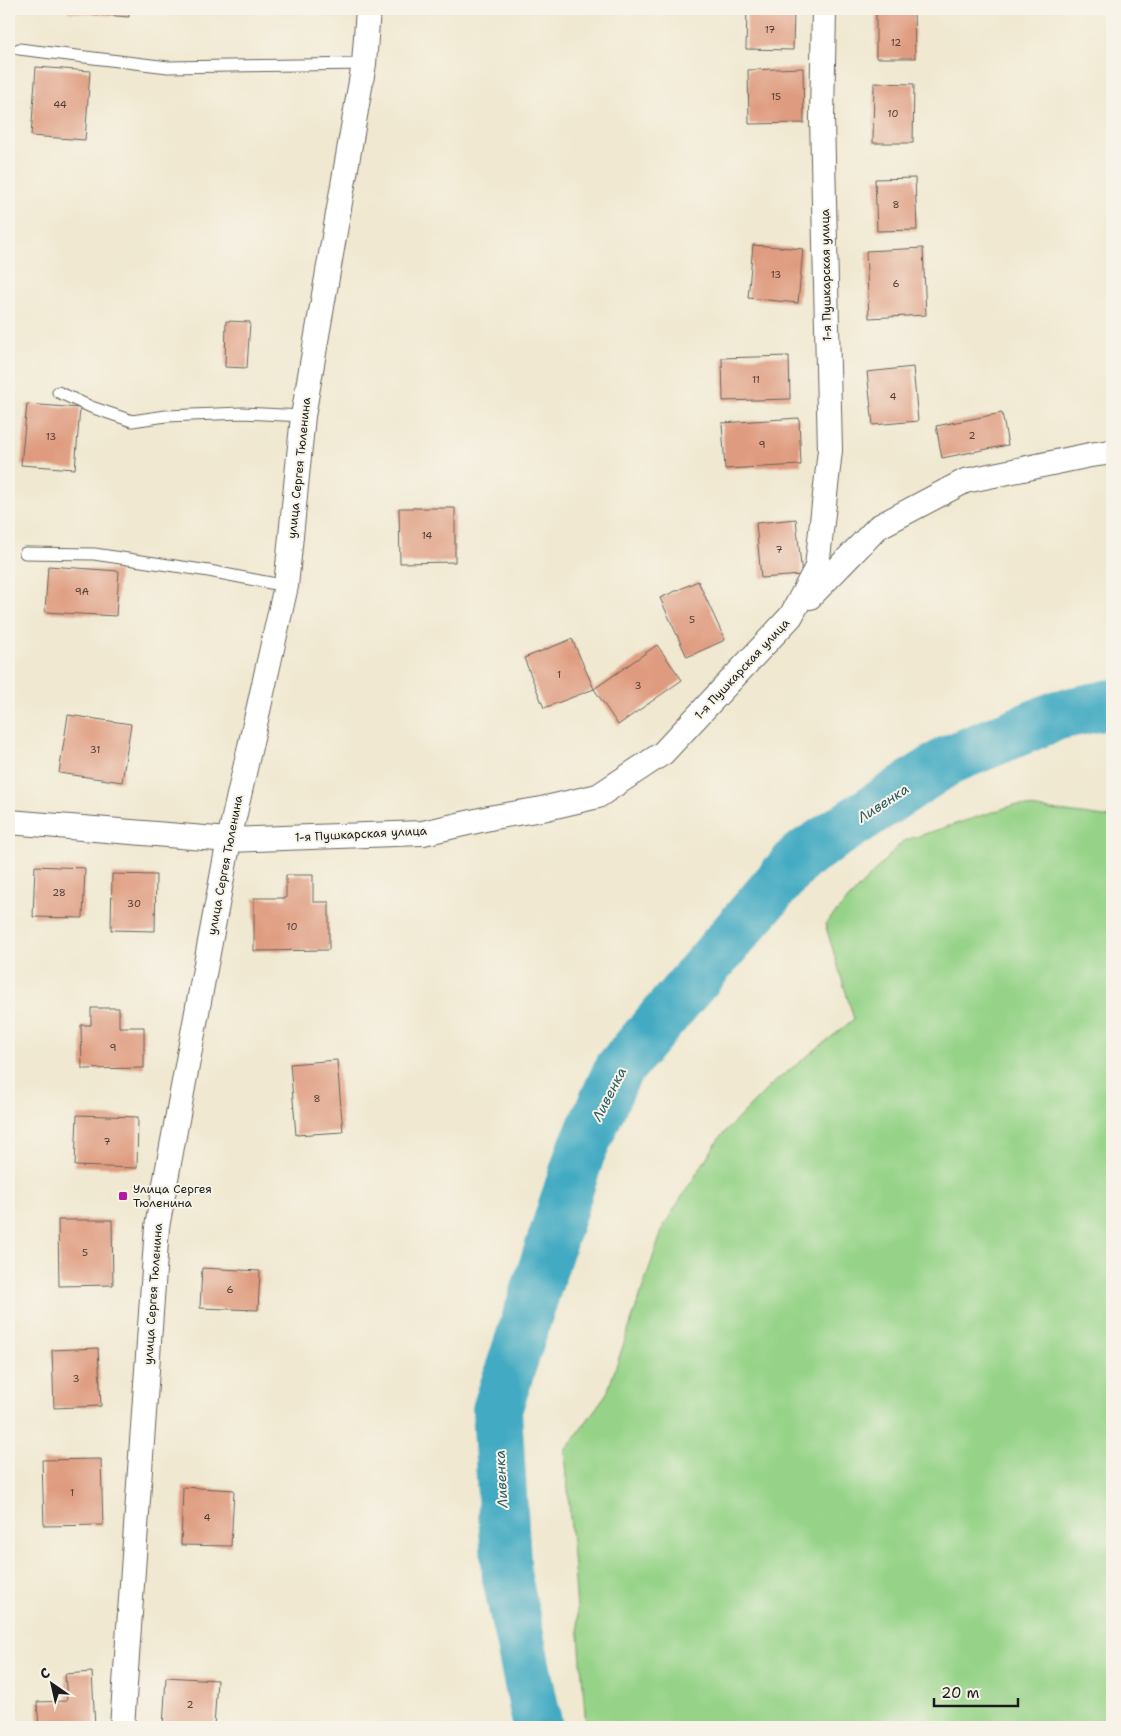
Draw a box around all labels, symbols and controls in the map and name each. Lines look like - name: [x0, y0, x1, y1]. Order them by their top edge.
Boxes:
- house number: 17: [765, 23, 775, 36]
- house number: 12: [891, 36, 901, 49]
- house number: 15: [771, 90, 781, 103]
- house number: 44: [53, 98, 67, 111]
- house number: 10: [888, 107, 898, 120]
- house number: 8: [893, 198, 900, 211]
- street label: 1-я Пушкарская улица: [817, 208, 835, 341]
- house number: 13: [771, 268, 781, 281]
- house number: 6: [893, 277, 900, 290]
- house number: 11: [752, 373, 760, 386]
- house number: 4: [890, 390, 897, 403]
- street label: улица Сергея Тюленина: [284, 396, 314, 539]
- house number: 2: [969, 429, 976, 442]
- house number: 13: [46, 430, 56, 443]
- house number: 9: [759, 438, 766, 451]
- house number: 14: [422, 529, 432, 542]
- house number: 7: [776, 543, 783, 556]
- house number: 9А: [75, 585, 89, 598]
- house number: 5: [689, 613, 695, 626]
- street label: 1-я Пушкарская улица: [691, 615, 793, 723]
- house number: 1: [557, 668, 561, 681]
- house number: 3: [635, 679, 642, 692]
- house number: 31: [90, 743, 100, 756]
- water label: Ливенка: [853, 780, 912, 827]
- street label: улица Сергея Тюленина: [204, 793, 247, 936]
- street label: 1-я Пушкарская улица: [294, 823, 428, 845]
- house number: 28: [52, 886, 66, 899]
- house number: 30: [127, 897, 141, 910]
- house number: 10: [287, 920, 297, 933]
- house number: 9: [110, 1041, 117, 1054]
- water label: Ливенка: [587, 1064, 630, 1125]
- house number: 8: [314, 1092, 321, 1105]
- house number: 7: [104, 1135, 111, 1148]
- place label: Улица Сергея Тюленина: [133, 1181, 212, 1211]
- marker: Улица Сергея Тюленина: [117, 1190, 129, 1202]
- street label: улица Сергея Тюленина: [140, 1222, 166, 1365]
- house number: 5: [82, 1246, 88, 1259]
- house number: 6: [227, 1283, 234, 1296]
- house number: 3: [73, 1372, 80, 1385]
- water label: Ливенка: [490, 1450, 512, 1509]
- house number: 1: [70, 1486, 74, 1499]
- house number: 4: [204, 1511, 211, 1524]
- north arrow: [28, 1658, 78, 1708]
- text: С: [36, 1663, 53, 1683]
- scale bar: [934, 1676, 1017, 1708]
- text: 20 m: [941, 1683, 980, 1703]
- house number: 2: [187, 1698, 194, 1711]

